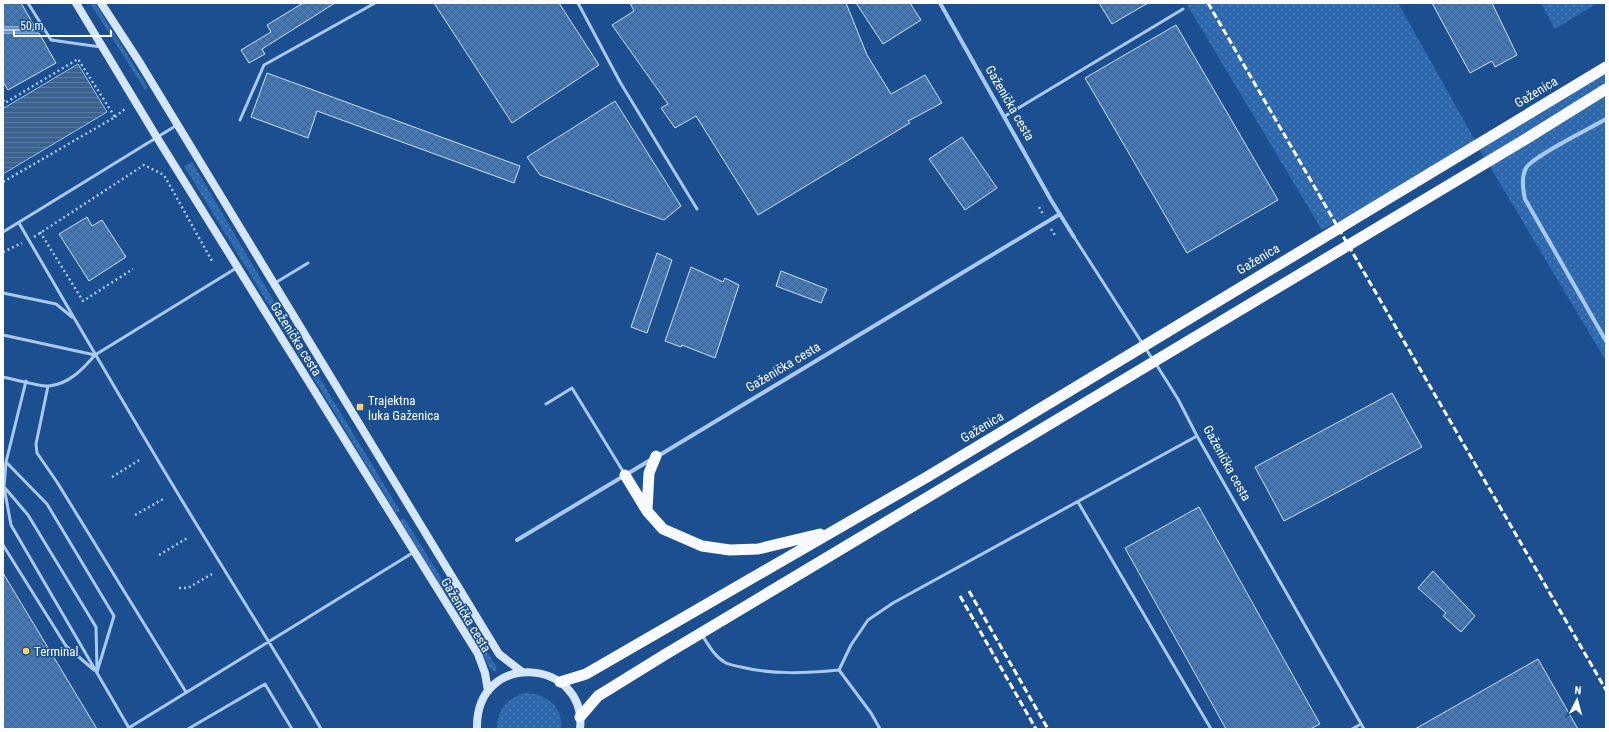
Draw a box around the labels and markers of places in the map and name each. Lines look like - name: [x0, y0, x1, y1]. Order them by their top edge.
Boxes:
- place label: Trajektna luka Gaženica: [368, 393, 439, 423]
- marker: Trajektna luka Gaženica: [355, 402, 365, 412]
- place label: Terminal: [34, 644, 78, 659]
- marker: Terminal: [21, 646, 31, 656]

